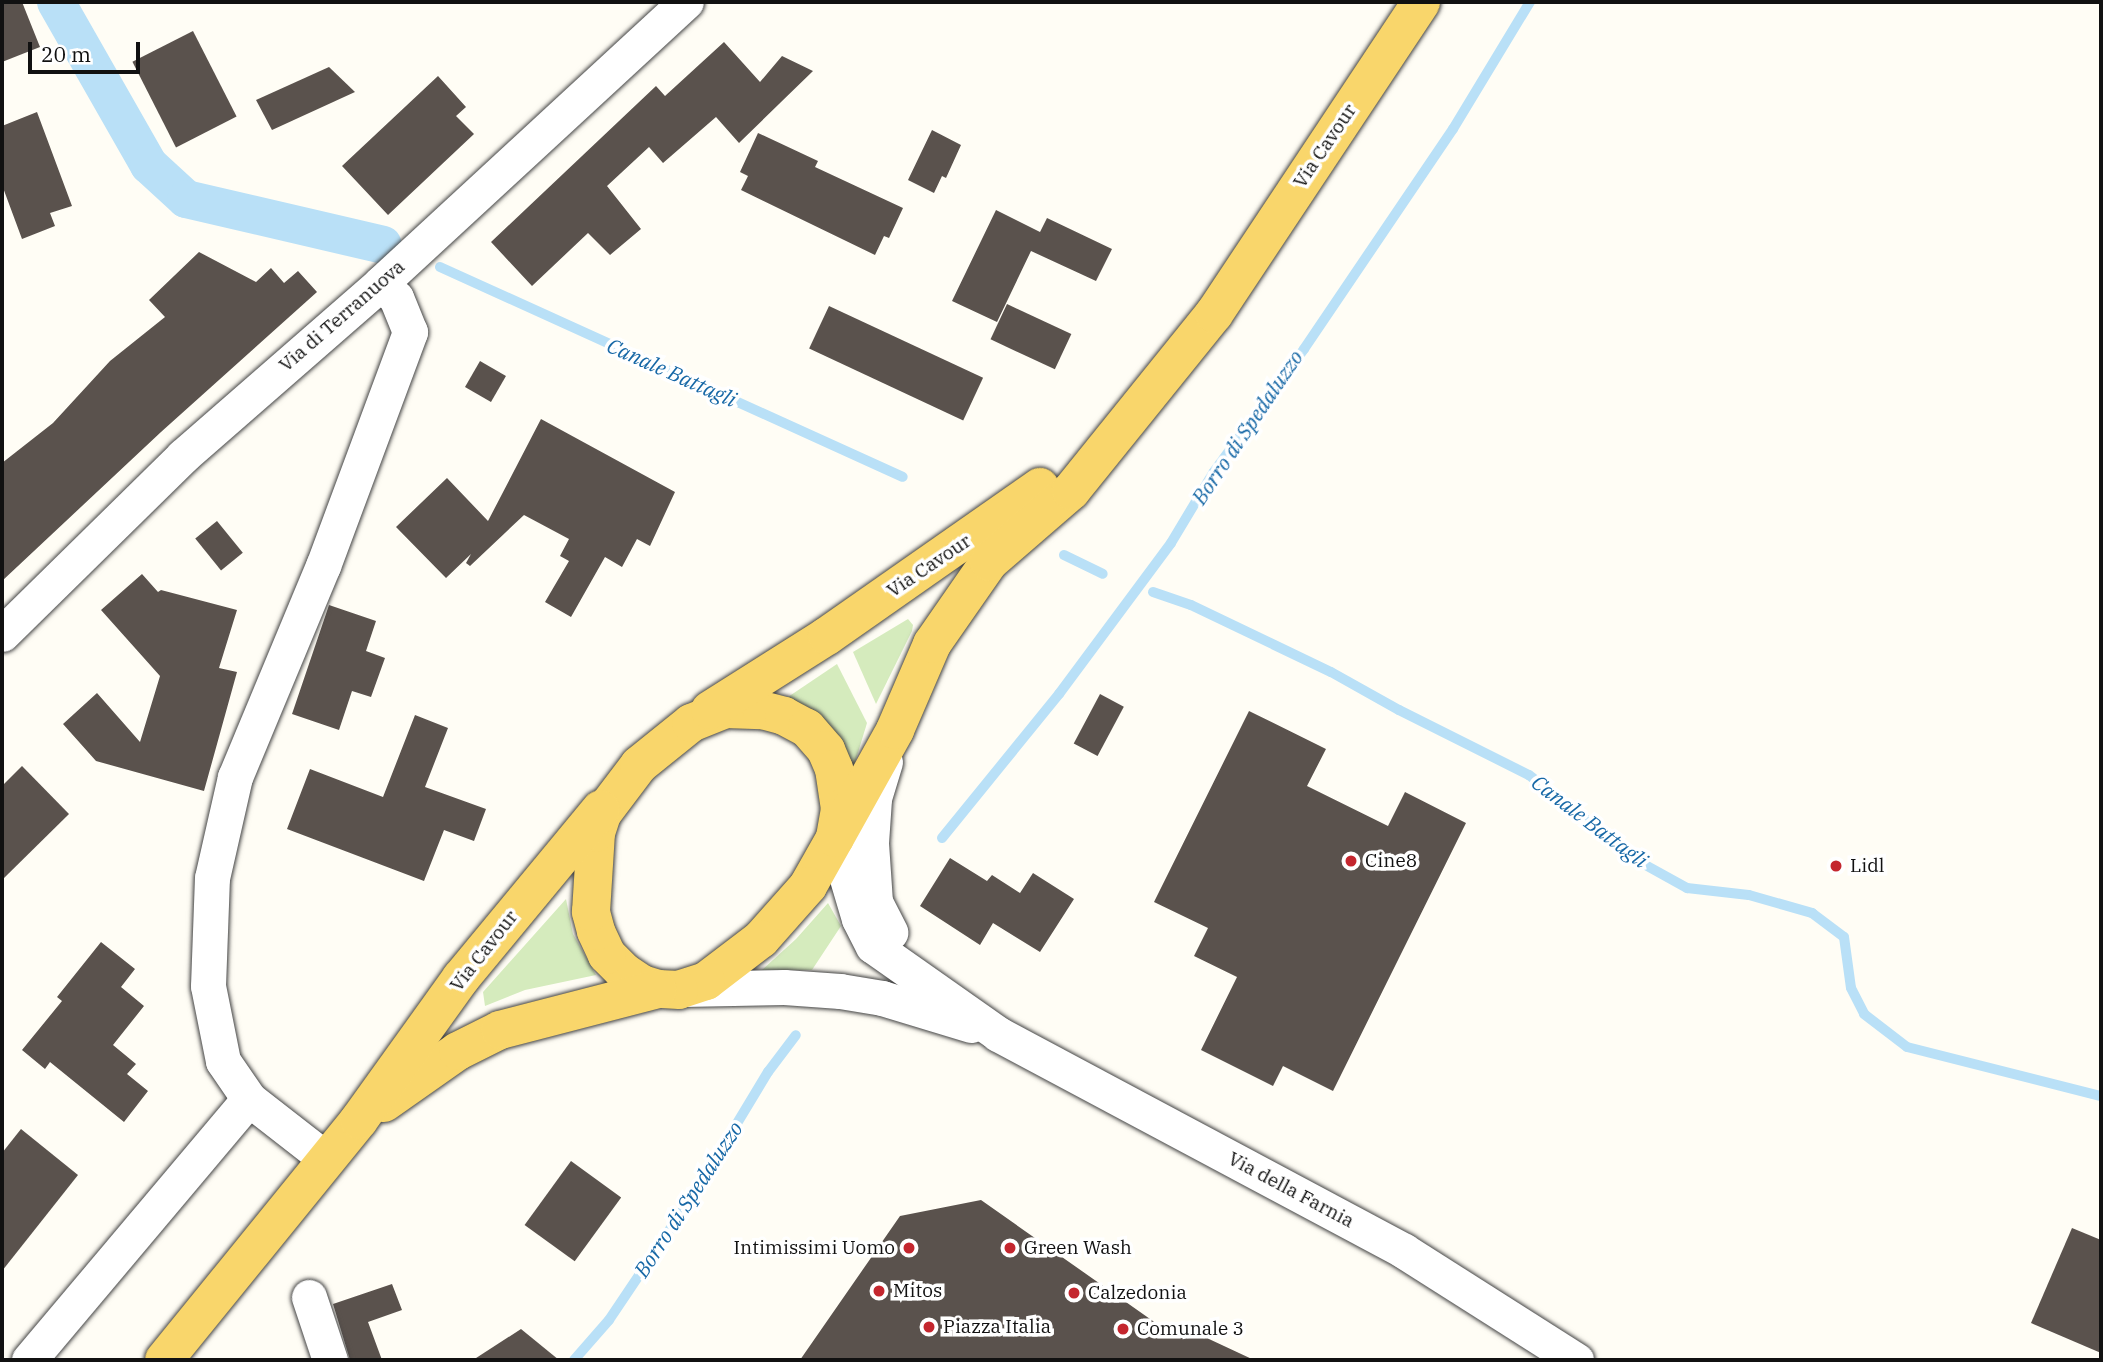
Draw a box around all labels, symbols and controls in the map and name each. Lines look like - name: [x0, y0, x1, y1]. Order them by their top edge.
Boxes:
- scale bar: [32, 28, 144, 72]
- text: 20 m: [41, 40, 91, 68]
- street label: Via Cavour: [1289, 100, 1361, 192]
- street label: Via di Terranuova: [275, 255, 409, 377]
- water label: Canale Battagli: [603, 332, 741, 412]
- water label: Borro di Spedaluzzo: [1186, 345, 1308, 509]
- street label: Via Cavour: [883, 530, 975, 602]
- water label: Canale Battagli: [1527, 769, 1653, 873]
- place label: Cine8: [1365, 850, 1417, 872]
- marker: Cine8: [1343, 853, 1359, 869]
- place label: Lidl: [1850, 855, 1885, 877]
- marker: Lidl: [1828, 858, 1844, 874]
- street label: Via Cavour: [445, 906, 523, 996]
- water label: Borro di Spedaluzzo: [628, 1116, 748, 1282]
- street label: Via della Farnia: [1224, 1147, 1358, 1233]
- place label: Intimissimi Uomo: [733, 1237, 895, 1259]
- place label: Green Wash: [1024, 1237, 1132, 1259]
- marker: Intimissimi Uomo: [901, 1240, 917, 1256]
- marker: Green Wash: [1002, 1240, 1018, 1256]
- place label: Mitos: [893, 1280, 942, 1302]
- place label: Calzedonia: [1088, 1282, 1187, 1304]
- marker: Mitos: [871, 1283, 887, 1299]
- marker: Calzedonia: [1066, 1285, 1082, 1301]
- place label: Piazza Italia: [943, 1316, 1051, 1338]
- place label: Comunale 3: [1137, 1318, 1244, 1340]
- marker: Piazza Italia: [921, 1319, 937, 1335]
- marker: Comunale 3: [1115, 1321, 1131, 1337]

